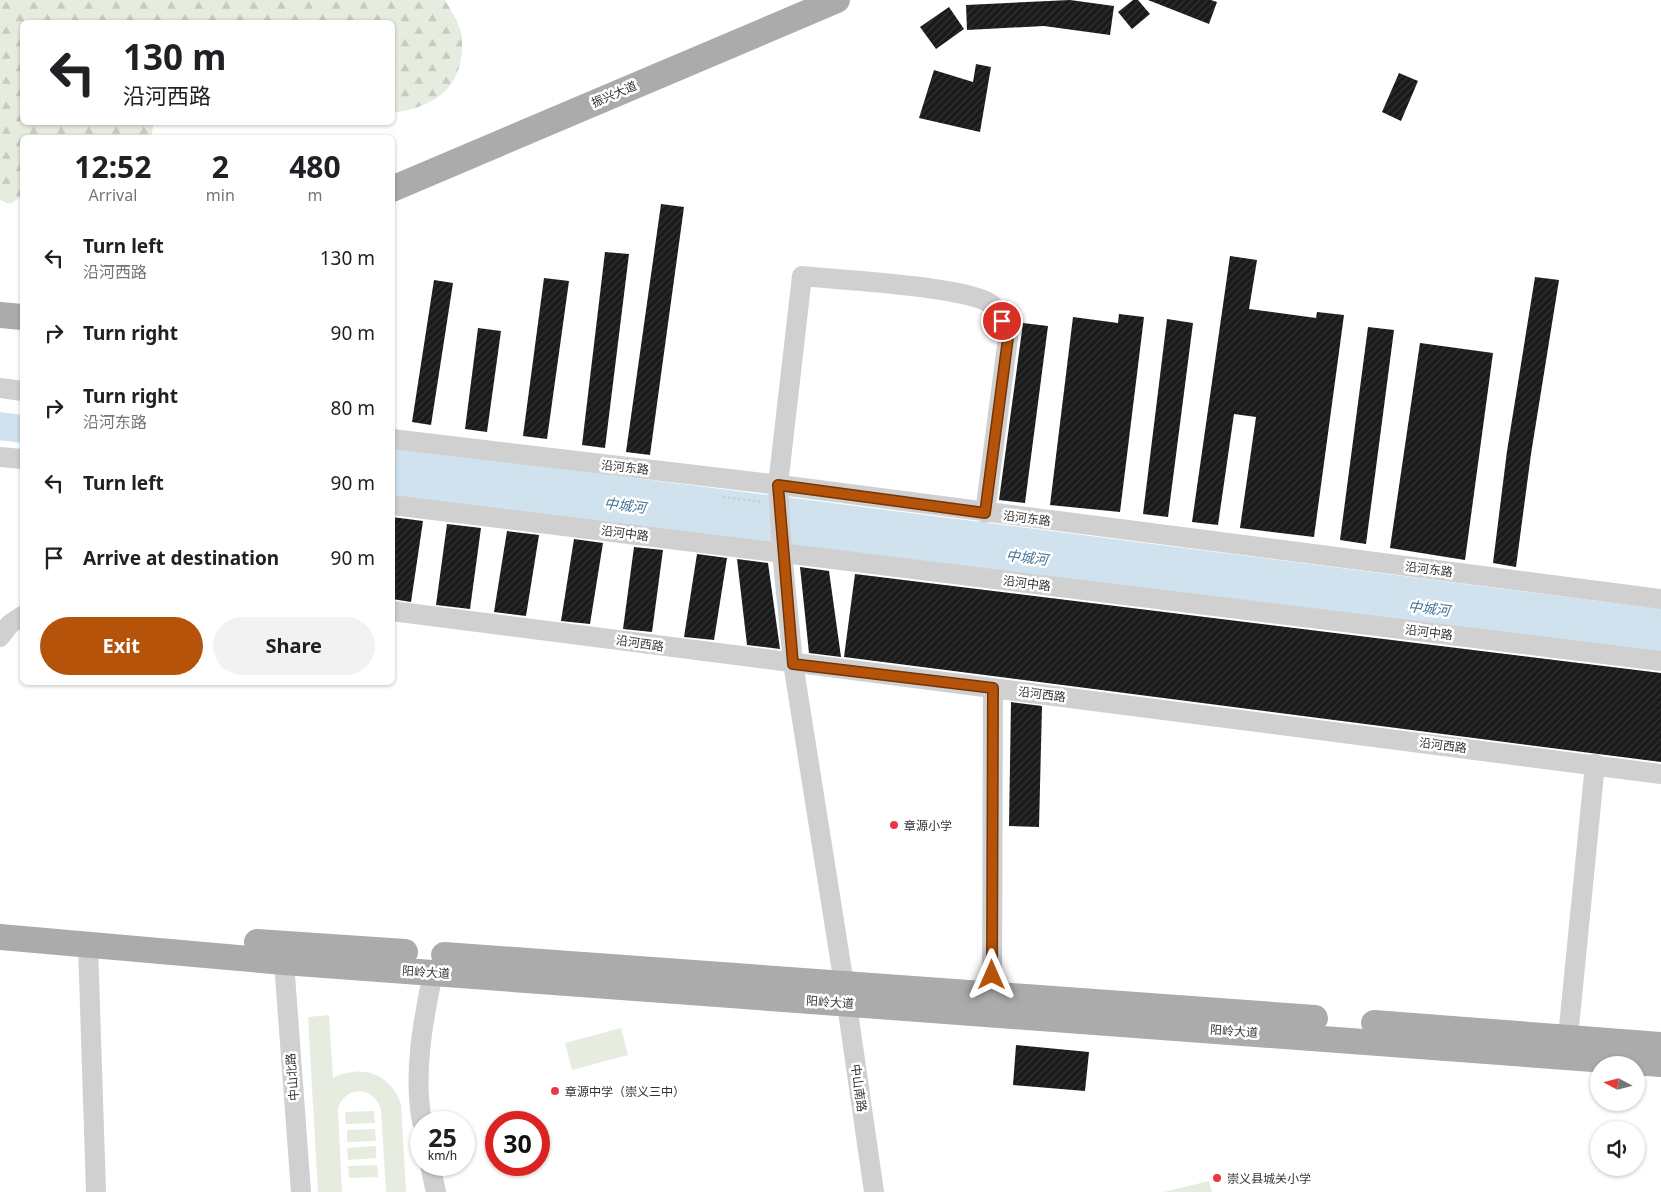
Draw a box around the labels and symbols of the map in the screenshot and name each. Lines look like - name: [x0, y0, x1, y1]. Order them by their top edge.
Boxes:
- street label: 振兴大道: [589, 77, 639, 111]
- pin: [981, 300, 1023, 342]
- street label: 沿河东路: [600, 456, 650, 478]
- water label: 中城河: [603, 493, 650, 517]
- street label: 沿河东路: [1002, 507, 1052, 529]
- street label: 沿河中路: [600, 522, 650, 544]
- water label: 中城河: [1005, 545, 1052, 569]
- street label: 沿河东路: [1404, 558, 1454, 580]
- street label: 沿河中路: [1002, 572, 1052, 594]
- water label: 中城河: [1407, 596, 1454, 620]
- street label: 沿河中路: [1404, 621, 1454, 643]
- street label: 沿河西路: [615, 631, 665, 655]
- street label: 沿河西路: [1017, 683, 1067, 705]
- street label: 沿河西路: [1418, 734, 1468, 756]
- place label: 章源小学: [904, 817, 952, 834]
- marker: 章源小学: [888, 819, 900, 831]
- position arrow: [965, 948, 1017, 1000]
- street label: 阳岭大道: [401, 962, 451, 982]
- street label: 阳岭大道: [805, 992, 855, 1012]
- street label: 阳岭大道: [1209, 1021, 1259, 1041]
- street label: 中山北路: [281, 1052, 303, 1102]
- north arrow: [1590, 1056, 1645, 1111]
- street label: 中山南路: [847, 1063, 871, 1113]
- place label: 章源中学（崇义三中）: [565, 1083, 685, 1100]
- marker: 章源中学（崇义三中）: [549, 1085, 561, 1097]
- speed limit sign: 30: [485, 1111, 550, 1176]
- place label: 崇义县城关小学: [1227, 1170, 1311, 1187]
- marker: 崇义县城关小学: [1211, 1172, 1223, 1184]

